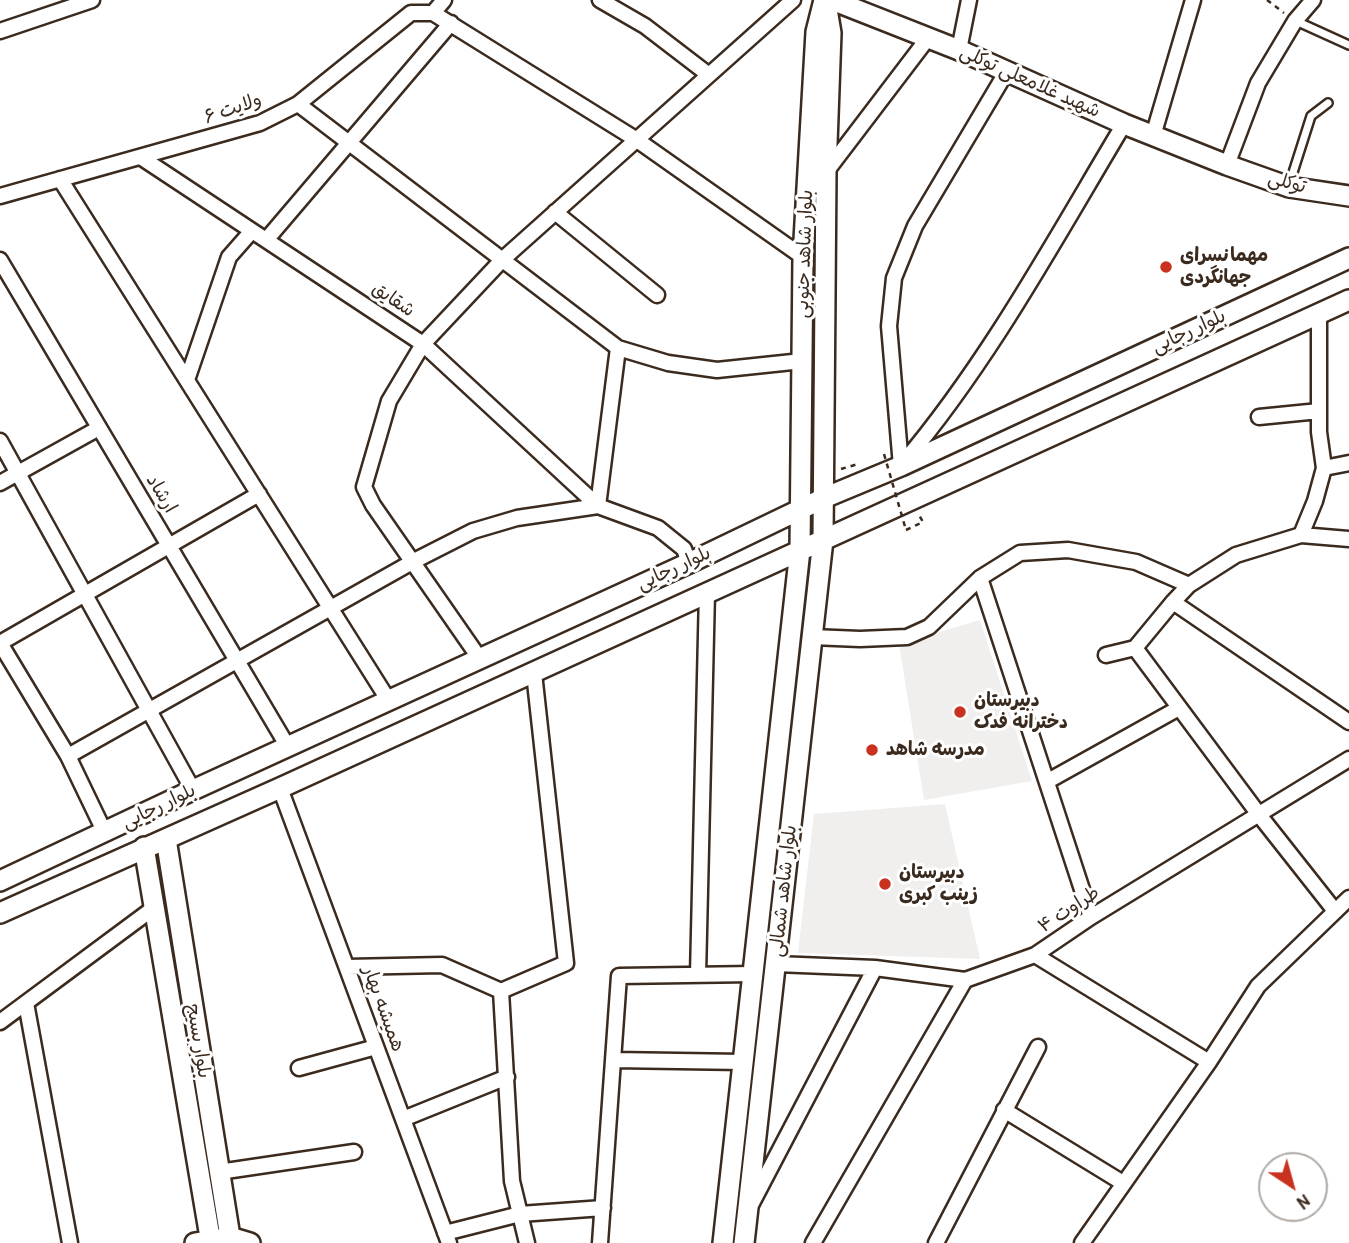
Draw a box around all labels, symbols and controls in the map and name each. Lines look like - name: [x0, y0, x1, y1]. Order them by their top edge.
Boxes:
- street label: شهید غلامعلی توکلی: [956, 41, 1104, 123]
- street label: ولایت ۶: [201, 89, 265, 129]
- street label: توکلی: [1265, 167, 1309, 199]
- street label: بلوار شاهد جنوبی: [791, 189, 819, 319]
- place label: مهمانسرای جهانگردی: [1180, 245, 1268, 289]
- marker: مهمانسرای جهانگردی: [1158, 259, 1174, 275]
- street label: شقایق: [367, 277, 419, 323]
- street label: بلوار رجایی: [1148, 305, 1230, 359]
- street label: ارشاد: [141, 471, 181, 517]
- street label: بلوار رجایی: [633, 542, 715, 596]
- place label: دبیرستان دخترانه فدک: [974, 690, 1068, 734]
- marker: دبیرستان دخترانه فدک: [952, 704, 968, 720]
- place label: مدرسه شاهد: [886, 739, 985, 761]
- marker: مدرسه شاهد: [864, 742, 880, 758]
- street label: بلوار رجایی: [118, 779, 200, 835]
- street label: بلوار شاهد شمالی: [766, 824, 802, 958]
- place label: دبیرستان زینب کبری: [899, 862, 978, 906]
- marker: دبیرستان زینب کبری: [877, 876, 893, 892]
- street label: طراوت ۴: [1034, 882, 1104, 938]
- street label: همیشه بهار: [357, 963, 409, 1055]
- street label: بلوار بسیج: [181, 1002, 215, 1080]
- north arrow: [1258, 1152, 1328, 1222]
- text: N: [1292, 1189, 1316, 1216]

